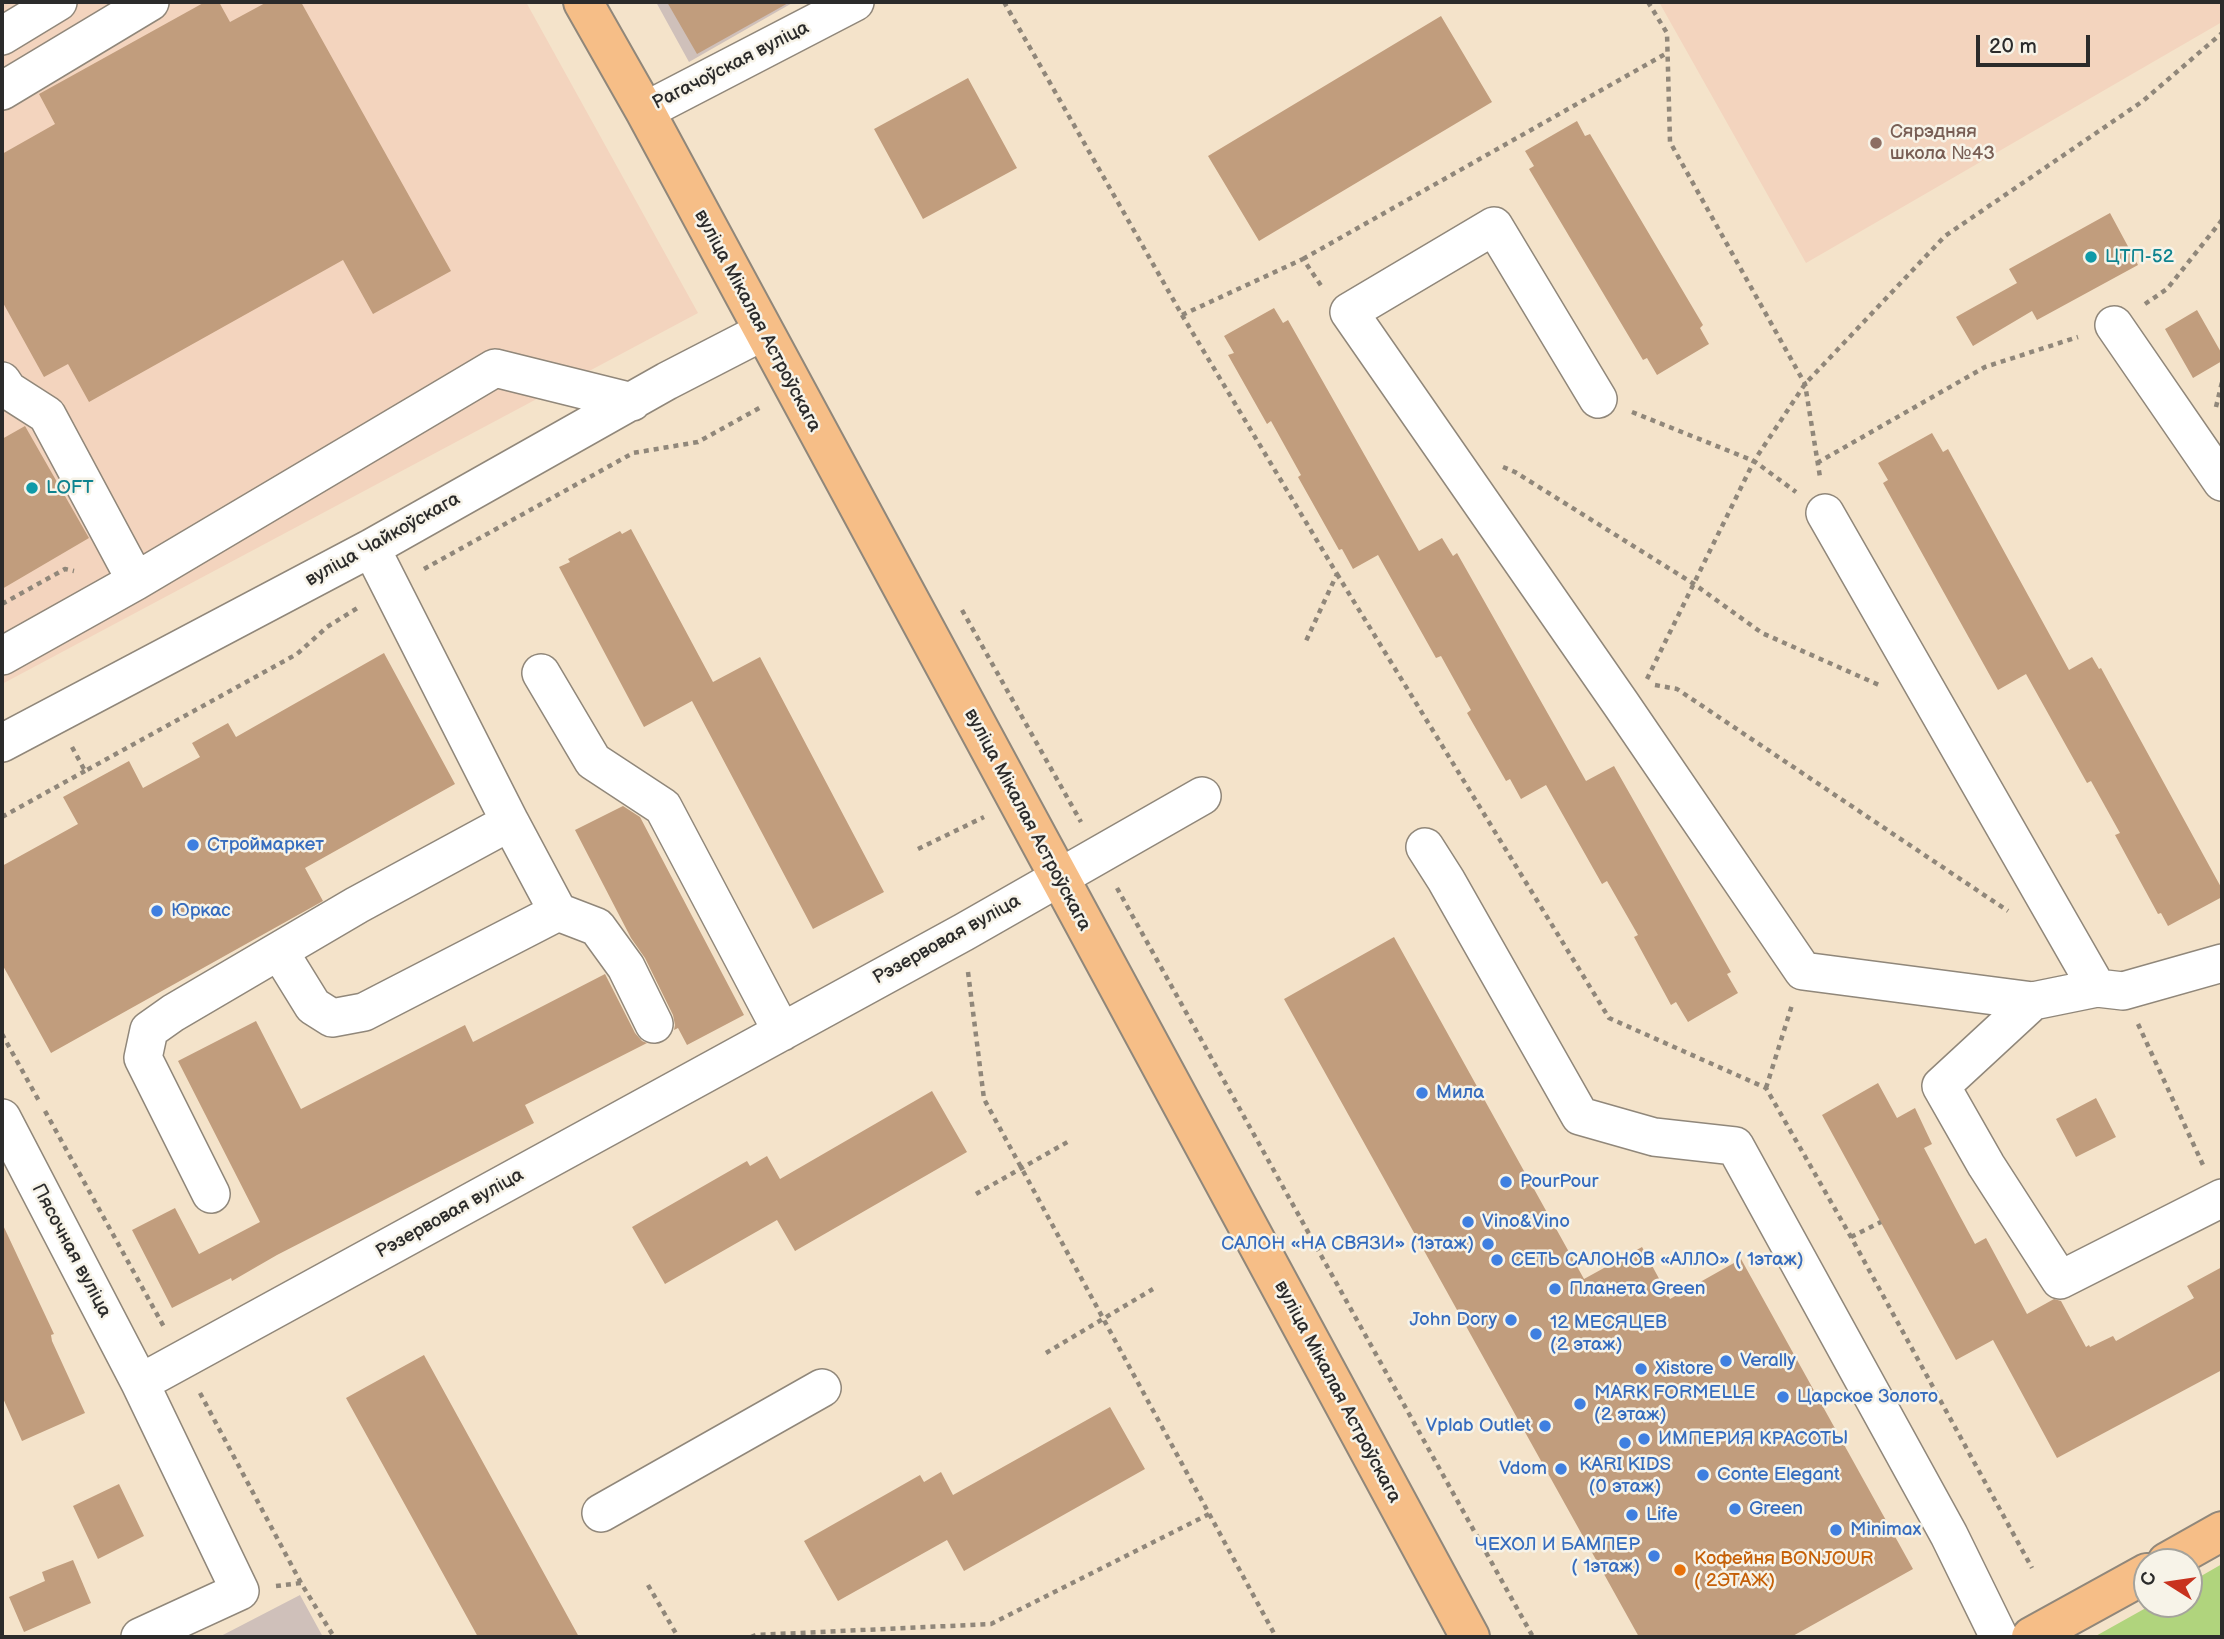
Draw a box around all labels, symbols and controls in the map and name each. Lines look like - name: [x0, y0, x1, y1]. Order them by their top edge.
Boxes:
- street label: Рагачоўская вуліца: [649, 17, 813, 115]
- scale bar: [1979, 21, 2093, 65]
- text: 20 m: [1989, 34, 2037, 59]
- place label: Сярэдняя школа №43: [1890, 121, 1995, 165]
- marker: Сярэдняя школа №43: [1868, 135, 1884, 151]
- street label: вуліца Мікалая Астроўскага: [689, 206, 825, 436]
- place label: ЦТП-52: [2105, 246, 2174, 268]
- marker: ЦТП-52: [2083, 249, 2099, 265]
- place label: LOFT: [46, 477, 94, 499]
- marker: LOFT: [24, 480, 40, 496]
- street label: вуліца Чайкоўскага: [302, 488, 464, 592]
- street label: вуліца Мікалая Астроўскага: [959, 705, 1095, 935]
- place label: Строймаркет: [207, 834, 324, 856]
- marker: Строймаркет: [185, 837, 201, 853]
- street label: Рэзервовая вуліца: [869, 890, 1025, 990]
- place label: Юркас: [171, 900, 231, 922]
- marker: Юркас: [149, 903, 165, 919]
- place label: Мила: [1436, 1082, 1485, 1104]
- marker: Мила: [1414, 1085, 1430, 1101]
- street label: Рэзервовая вуліца: [372, 1164, 528, 1264]
- place label: PourPour: [1520, 1171, 1598, 1193]
- marker: PourPour: [1498, 1174, 1514, 1190]
- street label: Пясочная вуліца: [26, 1180, 116, 1322]
- place label: Vino&Vino: [1482, 1211, 1570, 1233]
- marker: Vino&Vino: [1460, 1214, 1476, 1230]
- place label: САЛОН «НА СВЯЗИ» (1этаж): [1221, 1233, 1474, 1255]
- marker: САЛОН «НА СВЯЗИ» (1этаж): [1480, 1236, 1496, 1252]
- place label: СЕТЬ САЛОНОВ «АЛЛО» ( 1этаж): [1511, 1249, 1804, 1271]
- marker: СЕТЬ САЛОНОВ «АЛЛО» ( 1этаж): [1489, 1252, 1505, 1268]
- street label: вуліца Мікалая Астроўскага: [1269, 1277, 1405, 1507]
- place label: Планета Green: [1569, 1278, 1705, 1300]
- marker: Планета Green: [1547, 1281, 1563, 1297]
- place label: John Dory: [1410, 1309, 1497, 1331]
- marker: John Dory: [1503, 1312, 1519, 1328]
- place label: 12 МЕСЯЦЕВ (2 этаж): [1550, 1312, 1667, 1356]
- marker: 12 МЕСЯЦЕВ (2 этаж): [1528, 1326, 1544, 1342]
- place label: Verally: [1740, 1350, 1796, 1372]
- marker: Verally: [1718, 1353, 1734, 1369]
- place label: Xistore: [1655, 1358, 1713, 1380]
- marker: Xistore: [1633, 1361, 1649, 1377]
- place label: MARK FORMELLE (2 этаж): [1594, 1382, 1755, 1426]
- place label: Царское Золото: [1797, 1386, 1938, 1408]
- marker: Царское Золото: [1775, 1389, 1791, 1405]
- marker: MARK FORMELLE (2 этаж): [1572, 1396, 1588, 1412]
- place label: Vplab Outlet: [1425, 1415, 1531, 1437]
- marker: Vplab Outlet: [1537, 1418, 1553, 1434]
- place label: ИМПЕРИЯ КРАСОТЫ: [1658, 1428, 1848, 1450]
- marker: ИМПЕРИЯ КРАСОТЫ: [1636, 1431, 1652, 1447]
- marker: KARI KIDS (0 этаж): [1617, 1435, 1633, 1451]
- place label: KARI KIDS (0 этаж): [1579, 1454, 1671, 1498]
- place label: Vdom: [1499, 1458, 1547, 1480]
- marker: Vdom: [1553, 1461, 1569, 1477]
- place label: Conte Elegant: [1717, 1464, 1840, 1486]
- marker: Conte Elegant: [1695, 1467, 1711, 1483]
- place label: Green: [1749, 1498, 1803, 1520]
- marker: Green: [1727, 1501, 1743, 1517]
- place label: Life: [1646, 1504, 1678, 1526]
- marker: Life: [1624, 1507, 1640, 1523]
- place label: Minimax: [1850, 1519, 1921, 1541]
- marker: Minimax: [1828, 1522, 1844, 1538]
- place label: ЧЕХОЛ И БАМПЕР ( 1этаж): [1475, 1534, 1640, 1578]
- marker: ЧЕХОЛ И БАМПЕР ( 1этаж): [1646, 1548, 1662, 1564]
- place label: Кофейня BONJOUR ( 2ЭТАЖ): [1694, 1548, 1874, 1592]
- north arrow: [2133, 1548, 2203, 1618]
- marker: Кофейня BONJOUR ( 2ЭТАЖ): [1672, 1562, 1688, 1578]
- text: С: [2136, 1570, 2162, 1588]

